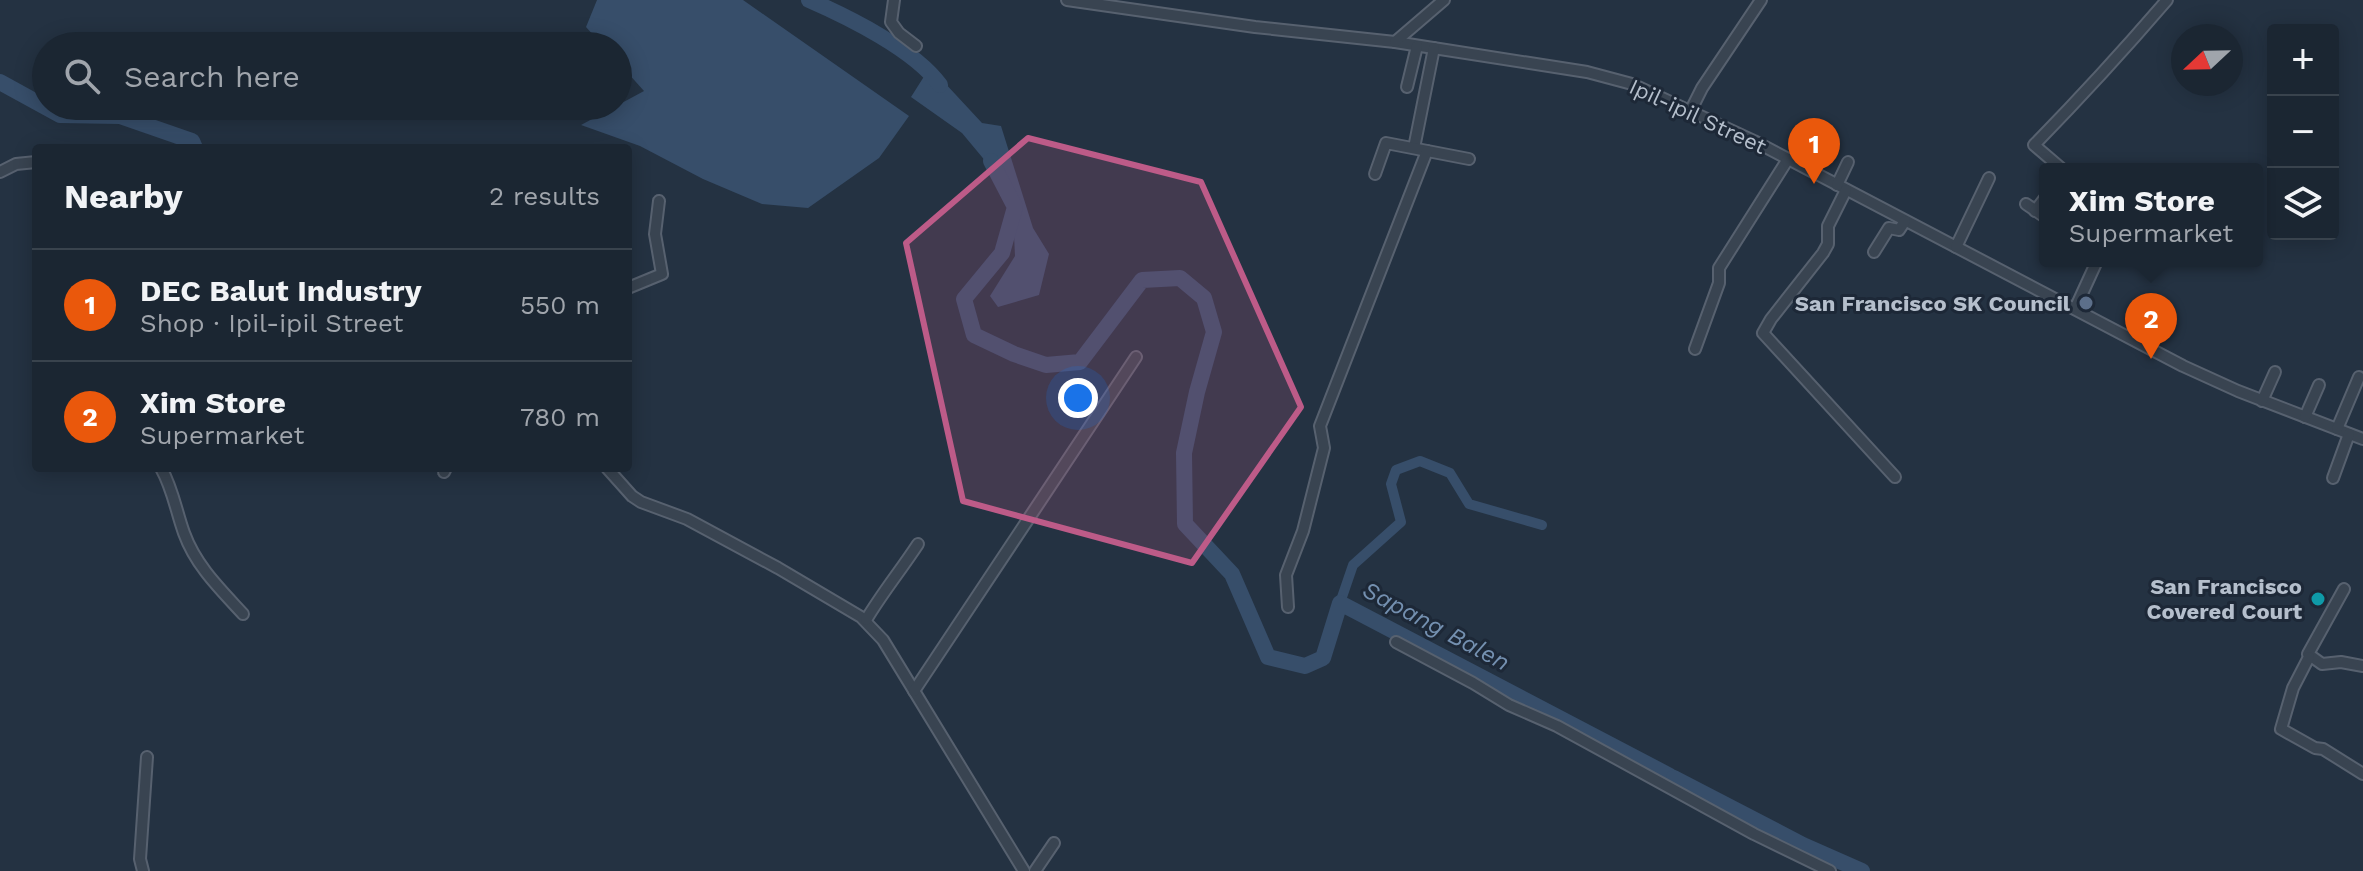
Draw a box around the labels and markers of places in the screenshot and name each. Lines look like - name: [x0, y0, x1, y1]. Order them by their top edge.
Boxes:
- pin: 1: [1788, 118, 1840, 184]
- place label: San Francisco SK Council: [1795, 291, 2071, 316]
- pin: 2: [2125, 293, 2177, 359]
- marker: San Francisco SK Council: [2077, 294, 2095, 312]
- place label: San Francisco Covered Court: [2146, 574, 2302, 624]
- marker: San Francisco Covered Court: [2309, 590, 2327, 608]

